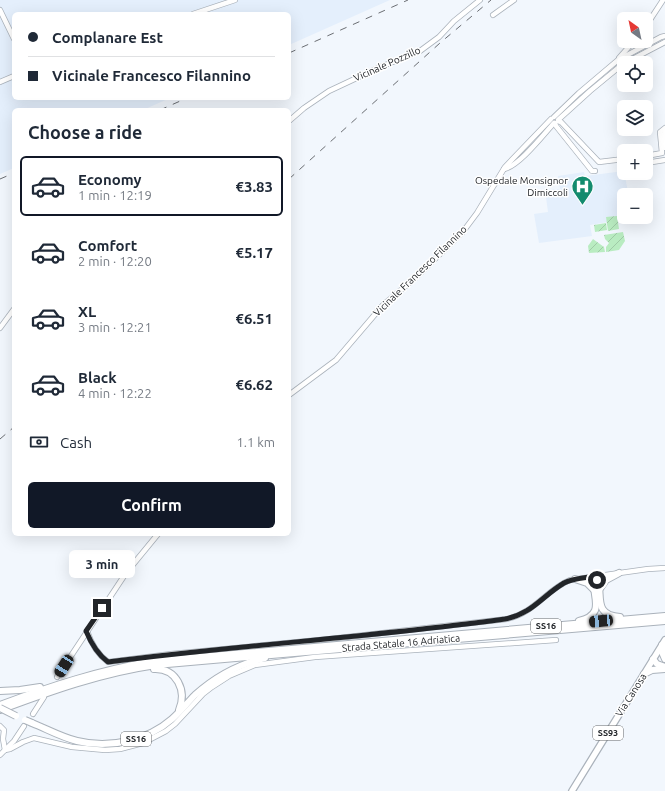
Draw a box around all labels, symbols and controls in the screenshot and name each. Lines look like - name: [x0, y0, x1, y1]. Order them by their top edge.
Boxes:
- north arrow: [617, 12, 653, 48]
- map controls: [617, 12, 653, 224]
- text: Complanare Est: [52, 29, 163, 46]
- street label: Vicinale Pozzillo: [352, 44, 422, 84]
- button: locate: [617, 56, 653, 92]
- text: Vicinale Francesco Filannino: [52, 67, 251, 84]
- button: layers: [617, 100, 653, 136]
- text: Choose a ride: [28, 122, 142, 142]
- button: +: [617, 144, 653, 180]
- icon: car: [30, 168, 66, 204]
- text: Economy: [78, 171, 142, 188]
- hospital icon: Ospedale Monsignor Dimiccoli: [570, 173, 596, 206]
- place label: Ospedale Monsignor Dimiccoli: [475, 175, 568, 198]
- text: €3.83: [235, 178, 273, 195]
- text: 1 min · 12:19: [78, 188, 152, 202]
- button: −: [617, 188, 653, 224]
- street label: Vicinale Francesco Filannino: [371, 223, 469, 318]
- icon: car: [30, 234, 66, 270]
- text: Comfort: [78, 237, 137, 254]
- text: €5.17: [235, 244, 273, 261]
- text: 2 min · 12:20: [78, 254, 152, 268]
- icon: car: [30, 300, 66, 336]
- text: XL: [78, 303, 96, 320]
- text: €6.51: [235, 310, 273, 327]
- text: 3 min · 12:21: [78, 320, 152, 334]
- icon: car: [30, 366, 66, 402]
- text: Black: [78, 369, 117, 386]
- text: €6.62: [235, 376, 273, 393]
- text: 4 min · 12:22: [78, 386, 152, 400]
- icon: cash: [28, 431, 50, 453]
- text: Cash: [60, 434, 92, 451]
- text: 1.1 km: [236, 435, 275, 449]
- button: Confirm: [28, 482, 275, 528]
- callout: 3 min: [69, 550, 135, 578]
- text: 3 min: [86, 557, 118, 571]
- route start: [588, 571, 606, 589]
- route end: [93, 599, 111, 617]
- car: [589, 614, 613, 628]
- road number: SS16: [531, 619, 561, 633]
- street label: Strada Statale 16 Adriatica: [341, 632, 461, 654]
- car: [52, 653, 76, 679]
- street label: Via Canosa: [613, 671, 649, 719]
- road number: SS93: [593, 726, 623, 740]
- road number: SS16: [121, 732, 151, 746]

